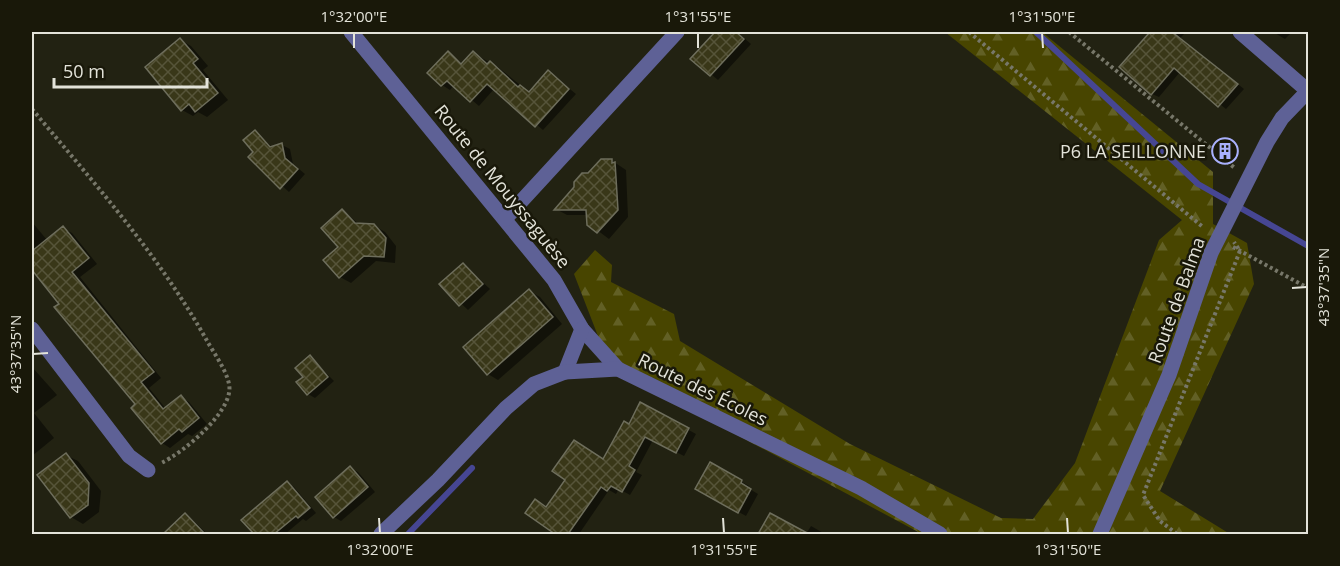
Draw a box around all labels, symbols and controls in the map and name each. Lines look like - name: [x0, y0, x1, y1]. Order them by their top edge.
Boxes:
- text: 1°32'00"E: [321, 6, 387, 26]
- text: 1°31'55"E: [665, 6, 731, 26]
- text: 1°31'50"E: [1009, 6, 1075, 26]
- scale bar: [54, 51, 207, 89]
- text: 50 m: [63, 59, 105, 83]
- street label: Route de Mouyssaguèse: [430, 99, 576, 273]
- building icon: P6 LA SEILLONNE: [1210, 136, 1240, 166]
- place label: P6 LA SEILLONNE: [1060, 139, 1206, 163]
- street label: Route de Balma: [1142, 233, 1210, 367]
- text: 43°37'35"N: [1313, 248, 1333, 326]
- text: 43°37'35"N: [5, 315, 25, 393]
- street label: Route des Écoles: [634, 347, 772, 431]
- text: 1°32'00"E: [347, 539, 413, 559]
- text: 1°31'55"E: [691, 539, 757, 559]
- text: 1°31'50"E: [1035, 539, 1101, 559]

